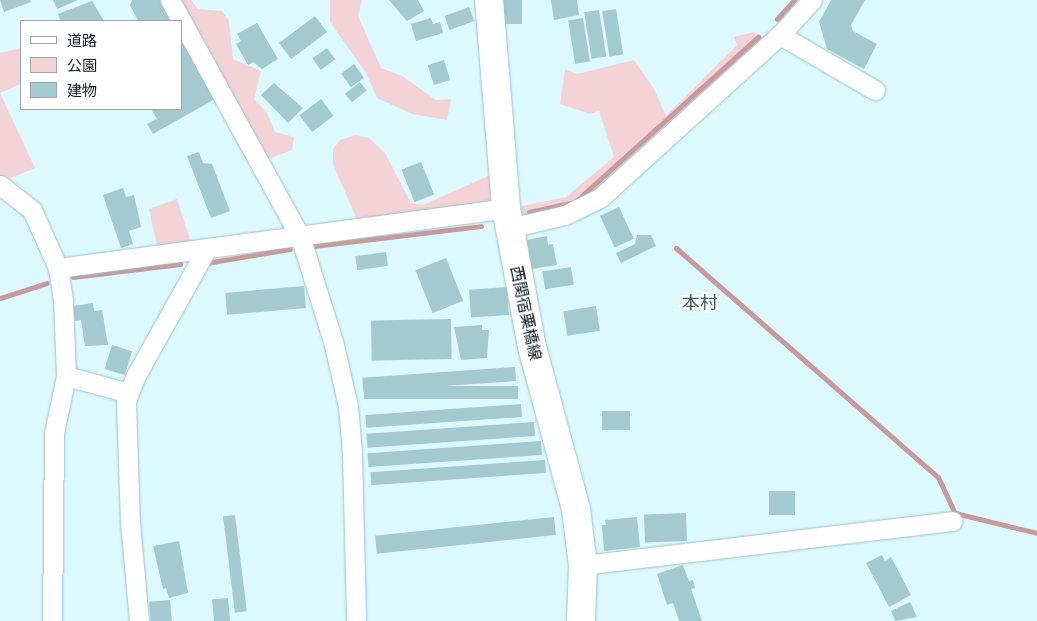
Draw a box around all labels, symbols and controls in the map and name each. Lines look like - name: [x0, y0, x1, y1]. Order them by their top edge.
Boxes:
- legend: [20, 20, 182, 110]
- text: 道路: [67, 30, 97, 51]
- text: 公園: [67, 55, 97, 76]
- text: 建物: [67, 80, 97, 101]
- street label: 西関宿栗橋線: [507, 264, 545, 362]
- district label: 本村: [682, 291, 718, 313]

